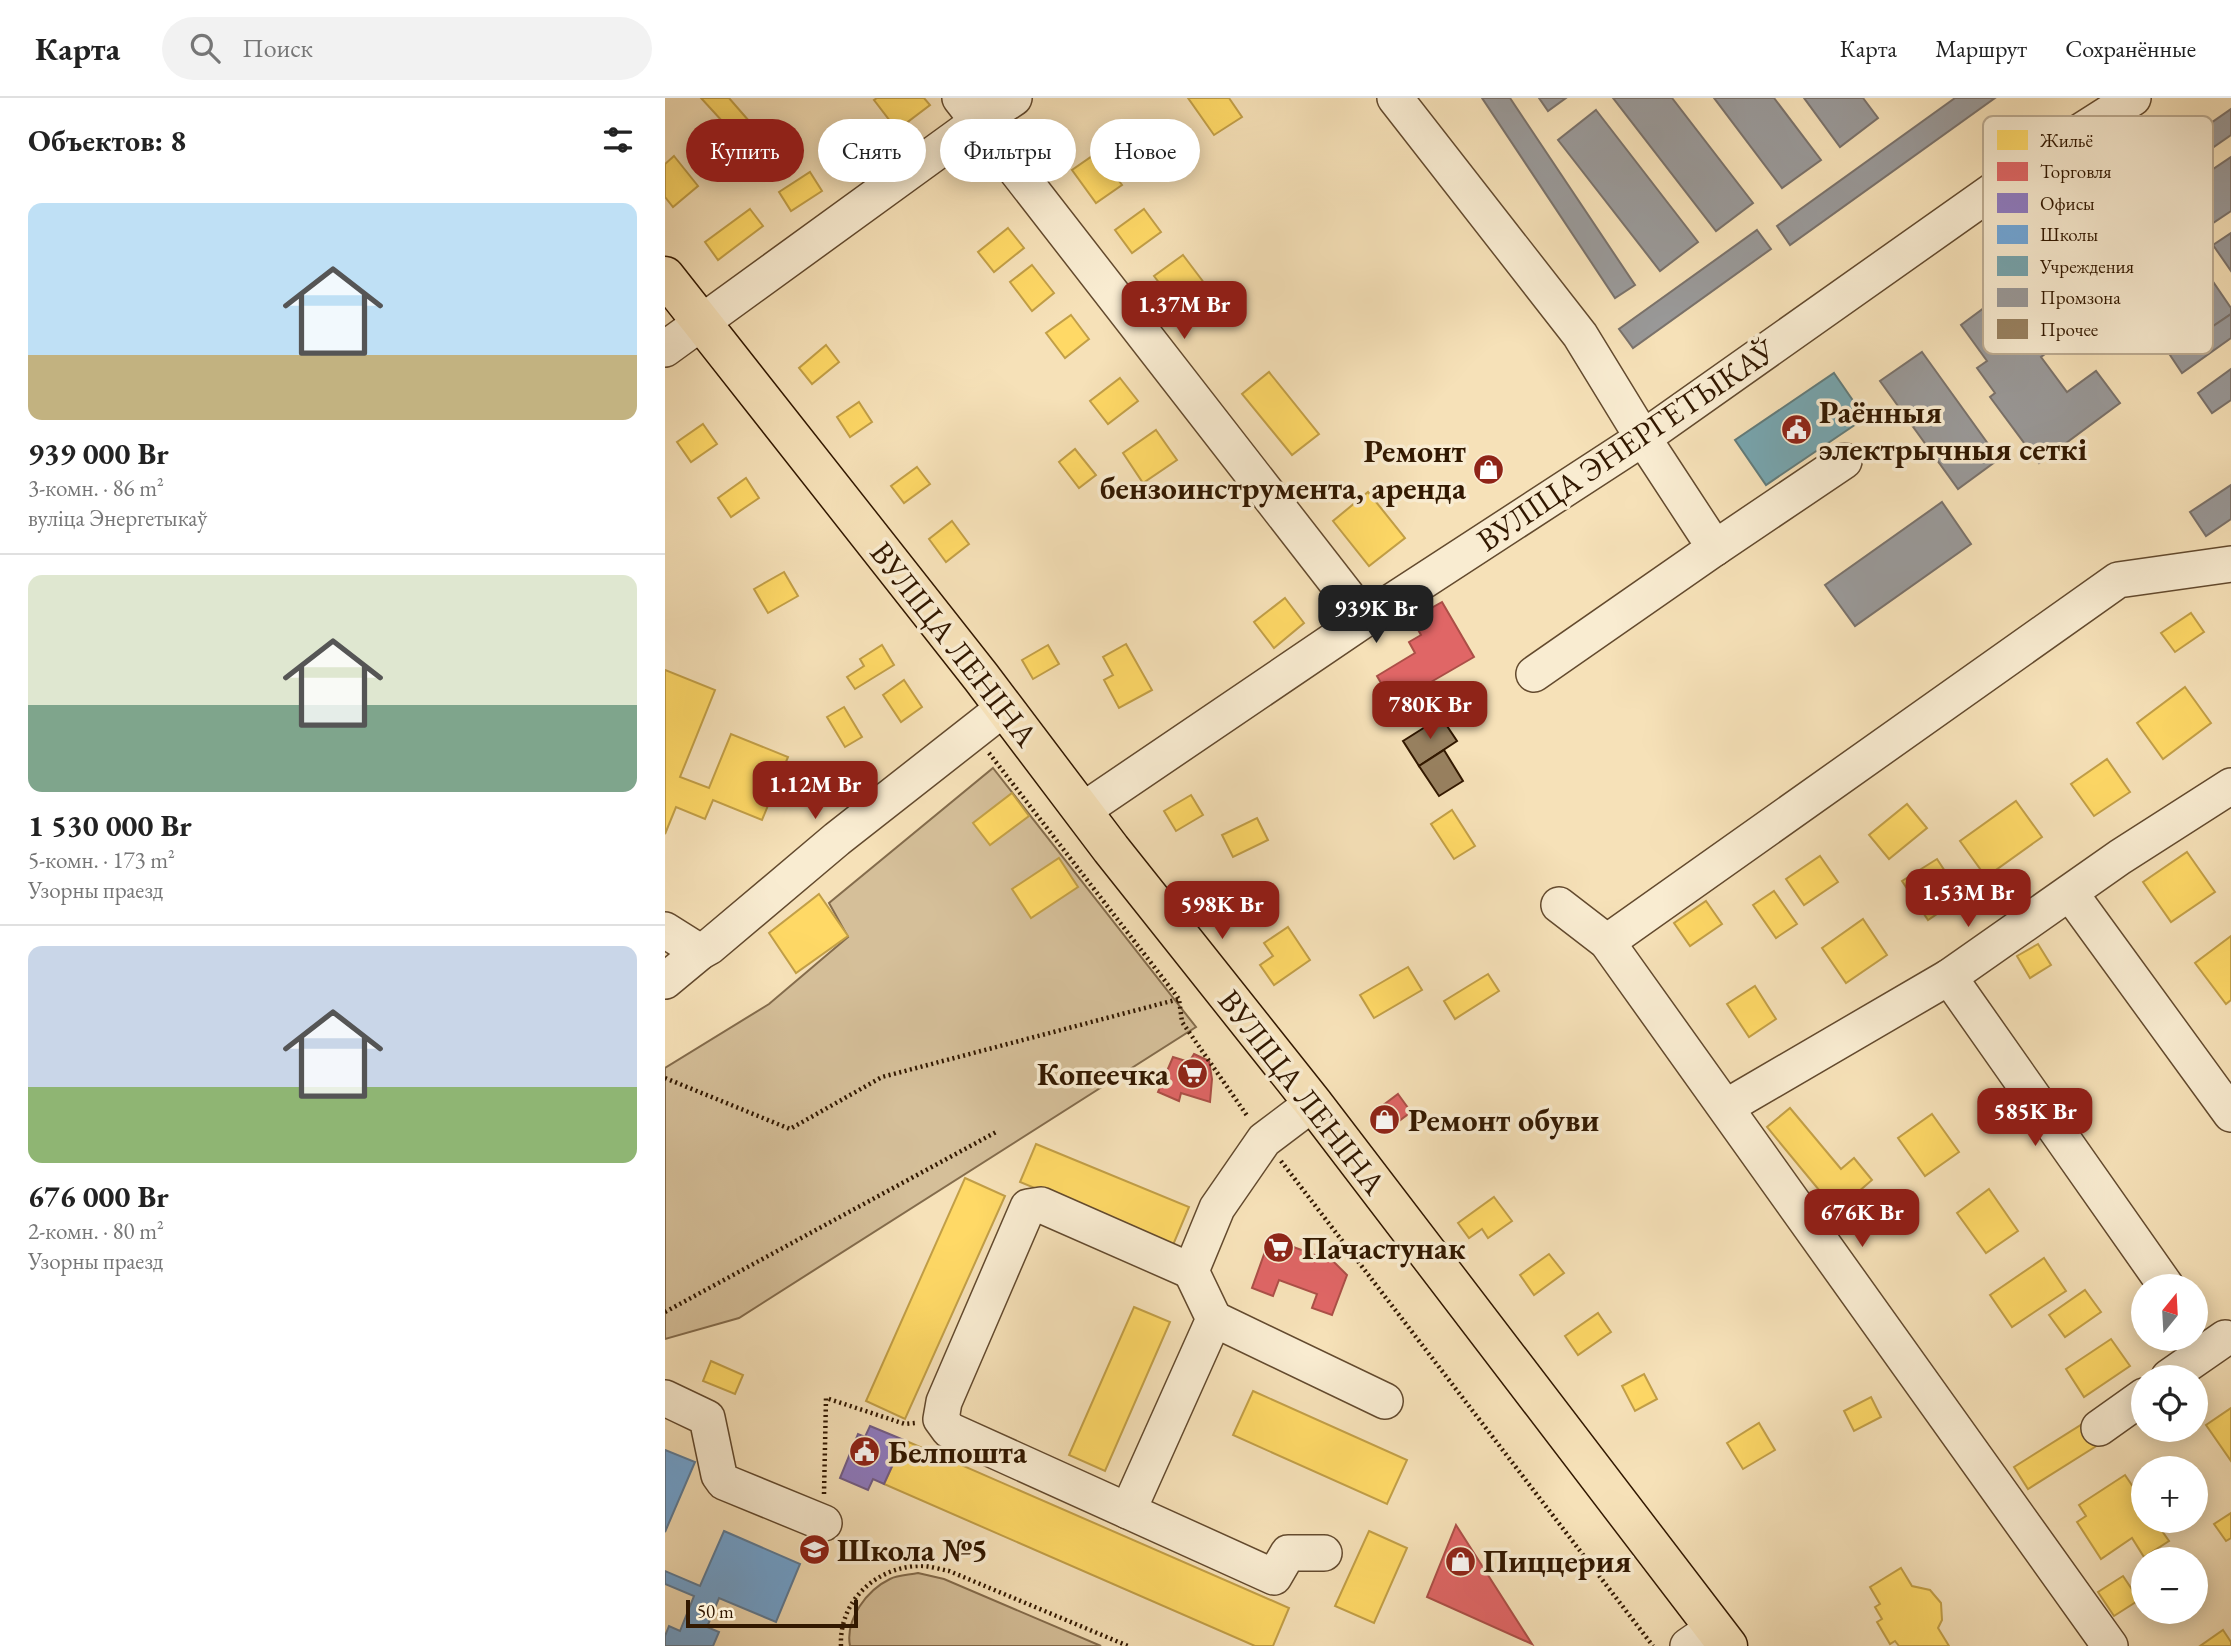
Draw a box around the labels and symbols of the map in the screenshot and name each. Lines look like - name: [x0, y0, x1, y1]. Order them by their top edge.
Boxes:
- legend: [1983, 116, 2213, 354]
- text: Жильё: [2039, 128, 2093, 153]
- text: Торговля: [2040, 159, 2112, 184]
- text: Офисы: [2040, 191, 2095, 216]
- text: Школы: [2040, 222, 2098, 247]
- text: Учреждения: [2039, 254, 2135, 279]
- pin: 1.37M Br: [1112, 282, 1256, 341]
- text: Промзона: [2040, 285, 2121, 310]
- text: Прочее: [2040, 317, 2098, 342]
- street label: ВУЛІЦА ЭНЕРГЕТЫКАЎ: [1469, 329, 1784, 561]
- place label: Раённыя электрычныя сеткі: [1819, 391, 2088, 470]
- public building icon: Раённыя электрычныя сеткі: [1779, 413, 1813, 447]
- place label: Ремонт бензоинструмента, аренда: [1100, 430, 1467, 509]
- shop icon: Ремонт бензоинструмента, аренда: [1472, 452, 1506, 486]
- street label: ВУЛІЦА ЛЕНІНА: [861, 533, 1048, 756]
- pin: 939K Br: [1311, 586, 1441, 645]
- pin: 780K Br: [1365, 682, 1495, 741]
- pin: 1.12M Br: [743, 762, 887, 821]
- pin: 1.53M Br: [1896, 870, 2040, 929]
- pin: 598K Br: [1157, 882, 1287, 941]
- street label: ВУЛІЦА ЛЕНІНА: [1209, 981, 1396, 1204]
- place label: Копеечка: [1037, 1053, 1170, 1095]
- supermarket icon: Копеечка: [1175, 1057, 1209, 1091]
- pin: 585K Br: [1970, 1088, 2100, 1148]
- place label: Ремонт обуви: [1408, 1099, 1599, 1141]
- shop icon: Ремонт обуви: [1368, 1103, 1402, 1137]
- pin: 676K Br: [1797, 1190, 1927, 1249]
- place label: Пачастунак: [1302, 1227, 1466, 1269]
- supermarket icon: Пачастунак: [1262, 1231, 1296, 1265]
- north arrow: [2131, 1274, 2209, 1351]
- place label: Белпошта: [888, 1431, 1028, 1473]
- public building icon: Белпошта: [848, 1435, 882, 1469]
- place label: Школа №5: [837, 1529, 988, 1571]
- school or university icon: Школа №5: [797, 1533, 831, 1567]
- place label: Пиццерия: [1483, 1540, 1631, 1582]
- shop icon: Пиццерия: [1443, 1544, 1477, 1578]
- scale bar: [686, 1597, 857, 1629]

